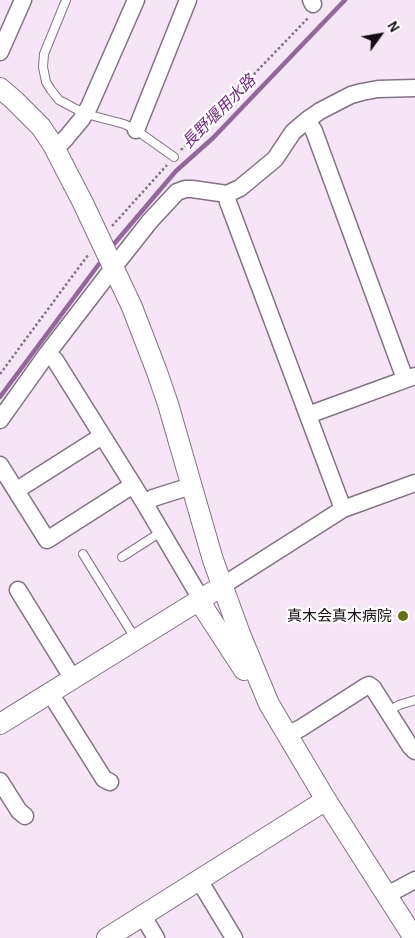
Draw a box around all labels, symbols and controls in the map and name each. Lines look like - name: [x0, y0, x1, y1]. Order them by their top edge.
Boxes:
- north arrow: [355, 10, 405, 60]
- text: N: [384, 19, 401, 35]
- water label: 長野堰用水路: [178, 71, 260, 153]
- place label: 真木会真木病院: [287, 607, 392, 625]
- marker: 真木会真木病院: [396, 609, 410, 623]

